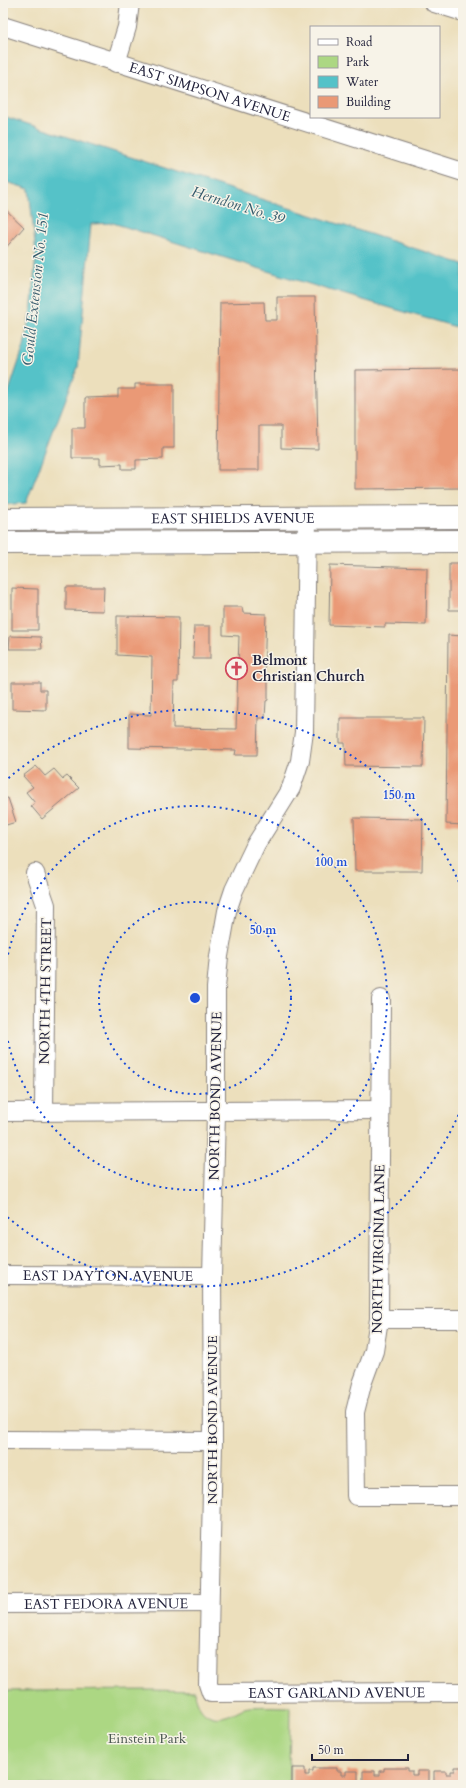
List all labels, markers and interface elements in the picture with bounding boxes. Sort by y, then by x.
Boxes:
legend [310,26,440,118]
text: Road [346,34,373,50]
text: Park [346,54,370,70]
street label: EAST SIMPSON AVENUE [126,58,293,127]
text: Water [345,74,379,90]
text: Building [346,94,391,110]
water label: Herndon No. 39 [189,181,288,229]
water label: Gould Extension No. 151 [17,212,53,366]
street label: EAST SHIELDS AVENUE [151,509,315,528]
place label: Belmont Christian Church [252,651,365,686]
church icon: Belmont Christian Church [223,655,249,681]
text: 150 m [383,787,416,803]
text: 100 m [315,854,348,870]
street label: NORTH 4TH STREET [35,917,56,1065]
text: 50 m [250,922,277,938]
centre of rings [188,991,202,1005]
street label: NORTH BOND AVENUE [205,1011,226,1181]
street label: NORTH VIRGINIA LANE [368,1164,389,1334]
street label: EAST DAYTON AVENUE [23,1266,194,1286]
street label: NORTH BOND AVENUE [203,1335,222,1505]
street label: EAST FEDORA AVENUE [24,1594,188,1614]
street label: EAST GARLAND AVENUE [248,1683,426,1703]
park label: Einstein Park [108,1729,187,1748]
scale bar [312,1736,408,1762]
text: 50 m [318,1742,345,1758]

